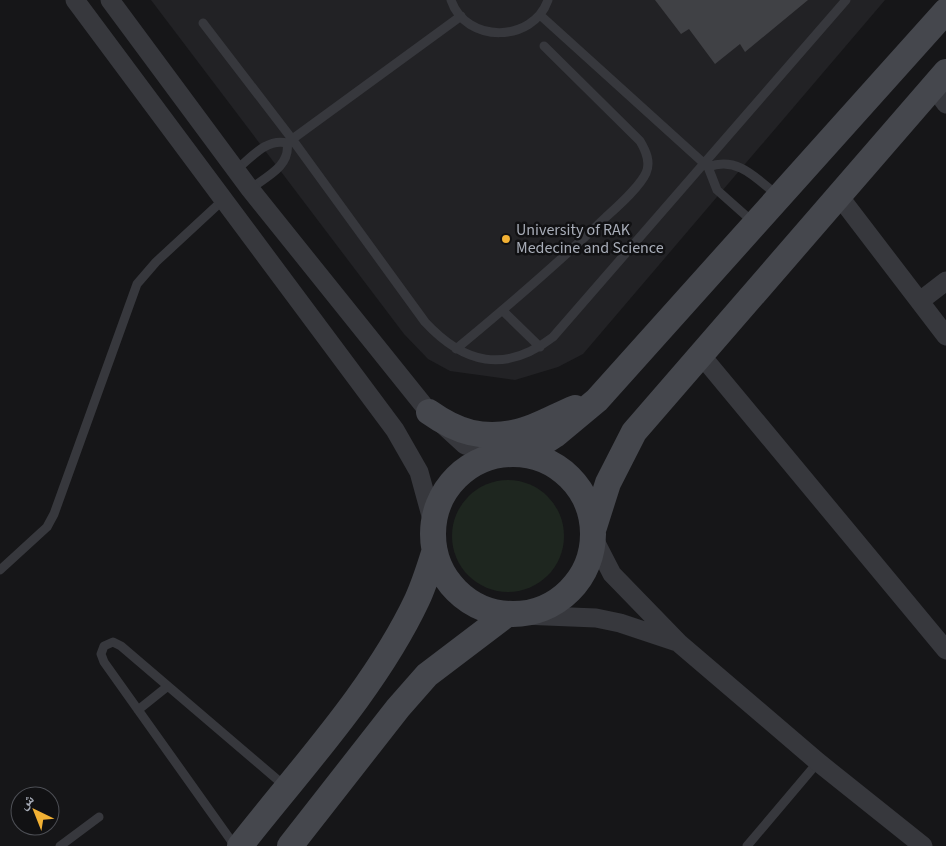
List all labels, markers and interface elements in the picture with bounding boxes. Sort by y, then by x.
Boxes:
place label: University of RAK Medecine and Science [516,219,664,259]
marker: University of RAK Medecine and Science [500,233,512,245]
north arrow [10,786,60,836]
text: ش [15,790,39,815]

